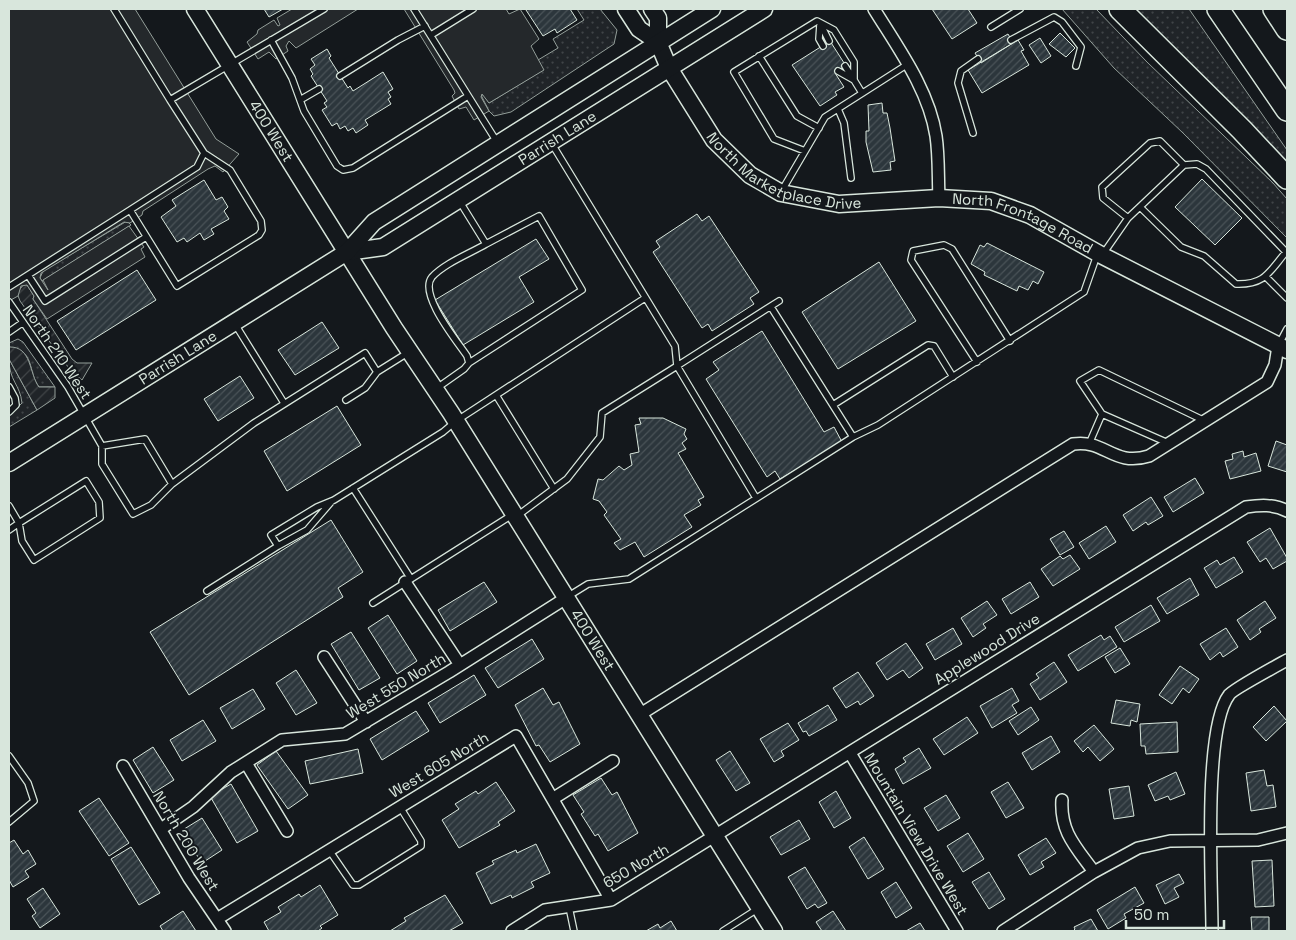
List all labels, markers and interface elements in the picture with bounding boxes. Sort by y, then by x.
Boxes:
street label: 400 West [245,97,298,165]
street label: Parrish Lane [515,106,600,169]
street label: North Marketplace Drive [702,128,862,213]
street label: North Frontage Road [952,189,1097,258]
street label: North 210 West [19,301,96,403]
street label: Parrish Lane [135,326,220,389]
street label: 400 West [567,606,619,674]
street label: Applewood Drive [930,608,1043,689]
street label: West 550 North [343,648,449,723]
street label: West 605 North [385,727,492,802]
street label: Mountain View Drive West [860,749,973,918]
street label: North 200 West [149,787,224,894]
street label: 650 North [600,839,672,892]
scale bar [1126,898,1224,930]
text: 50 m [1134,905,1169,924]

